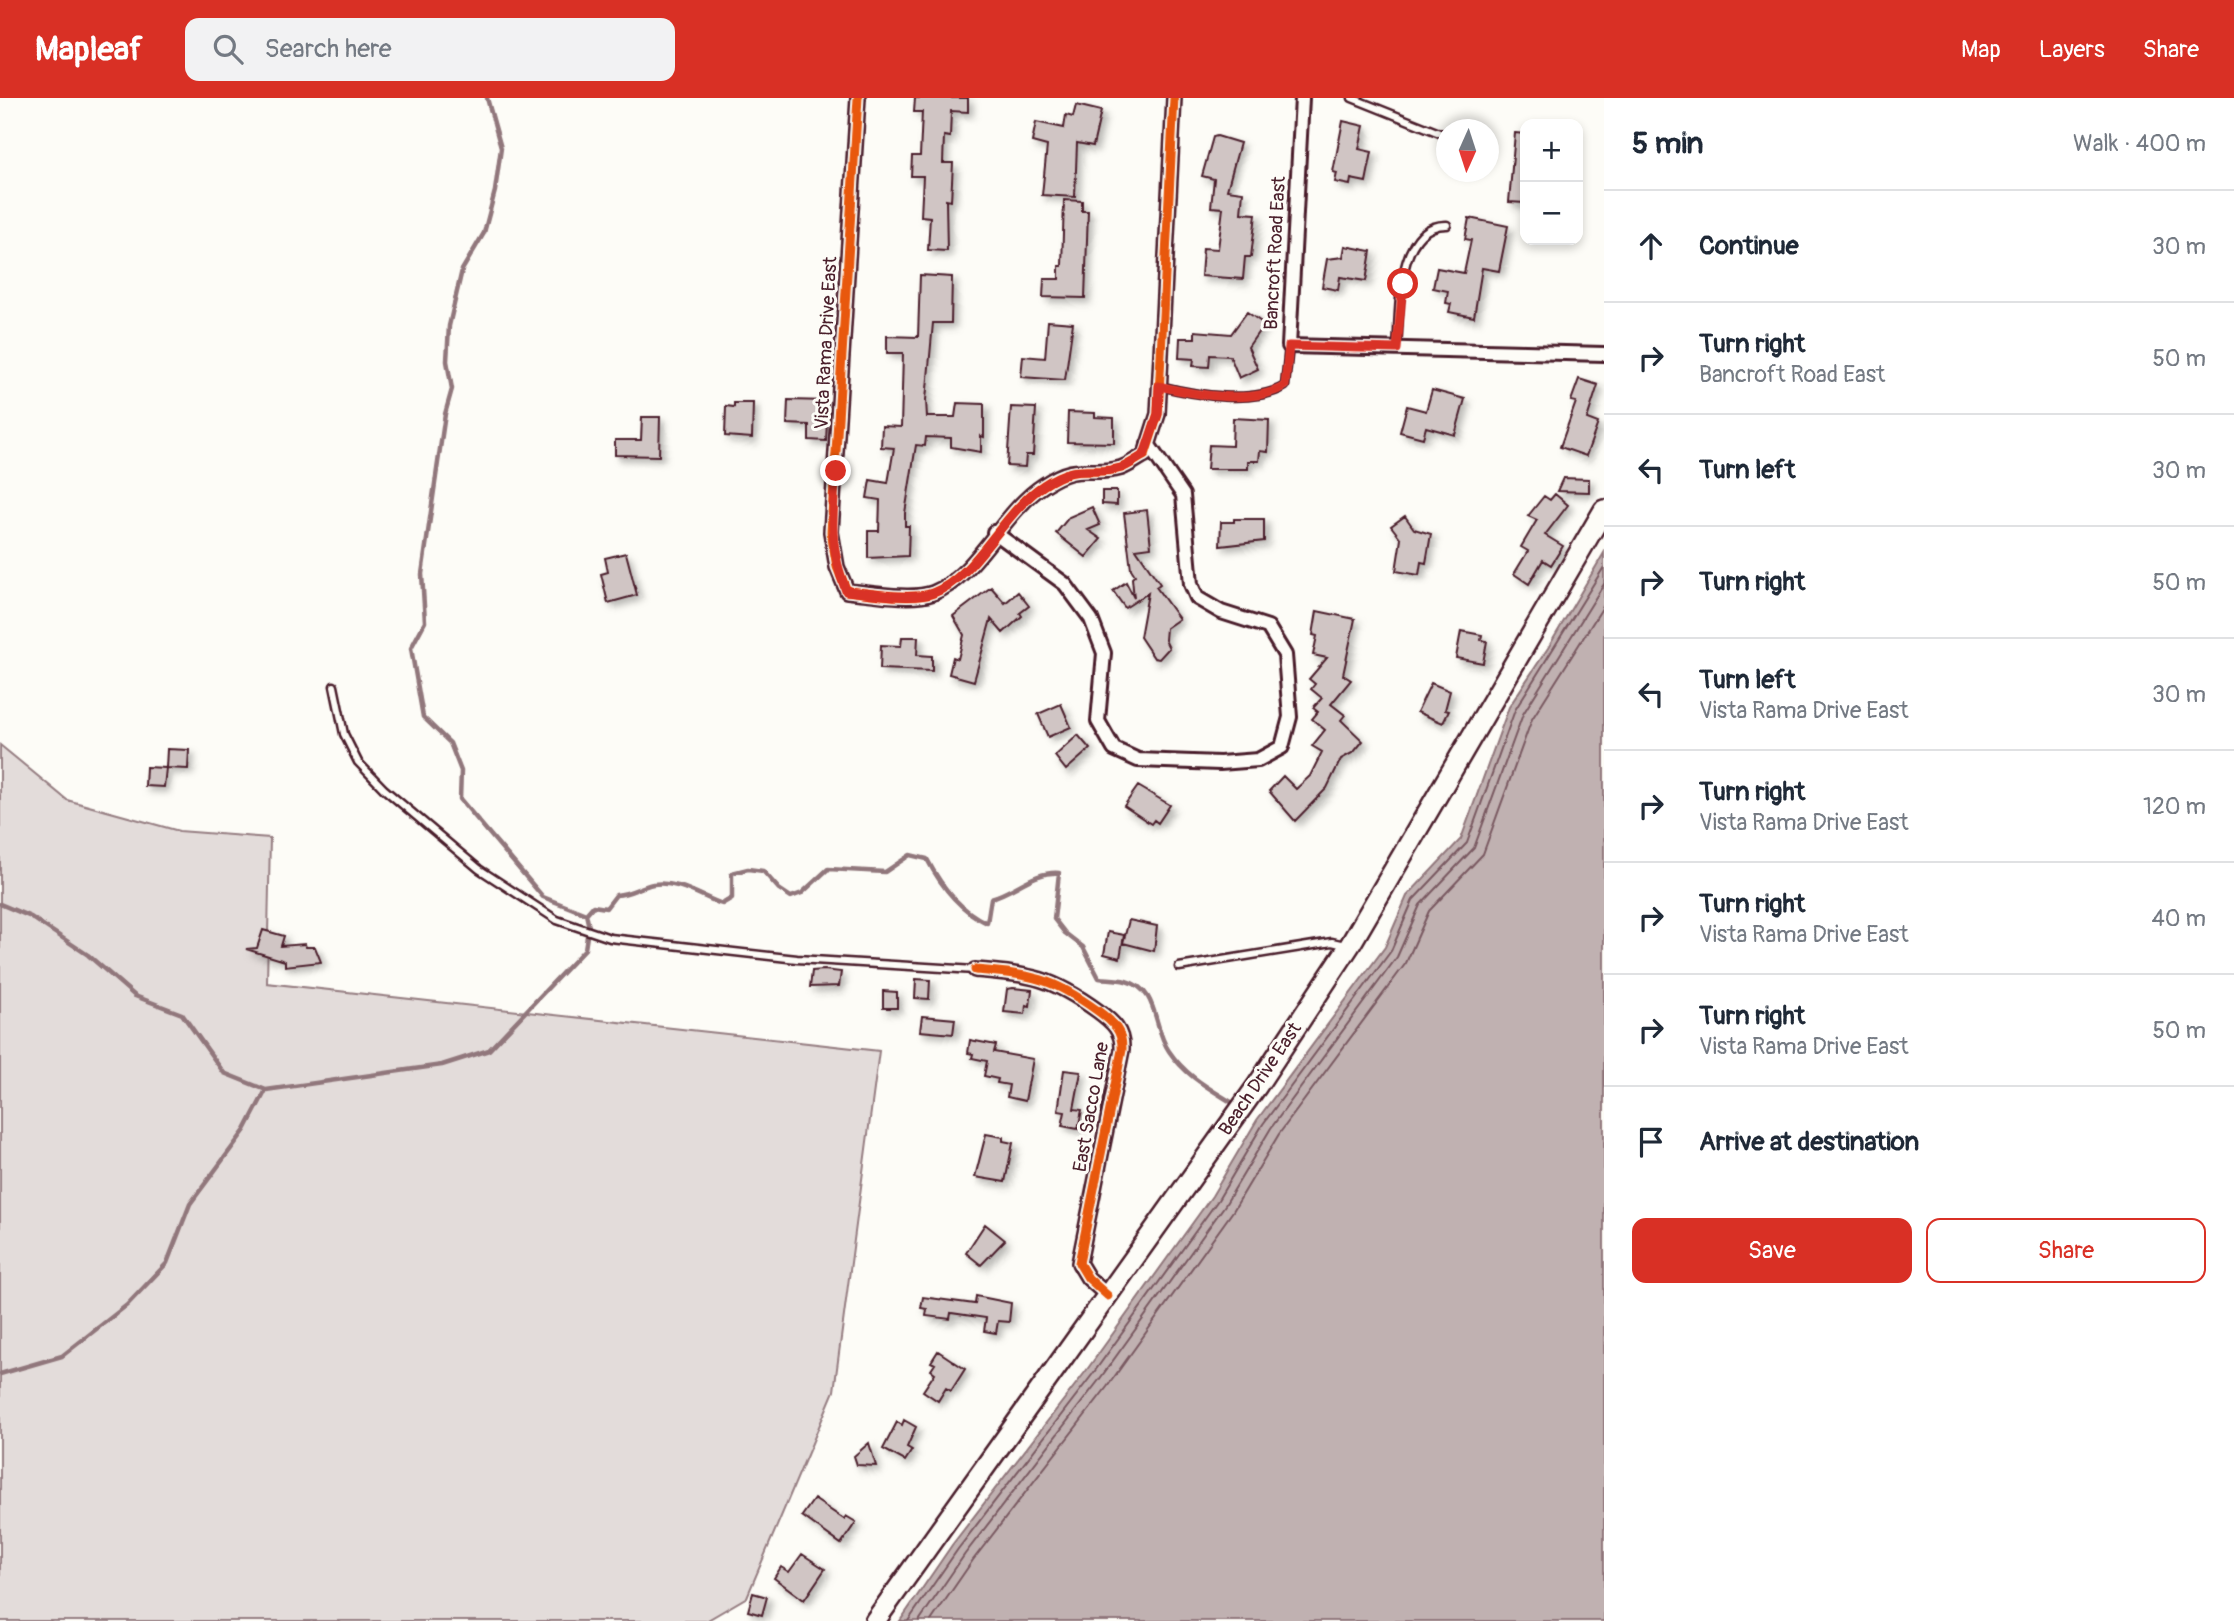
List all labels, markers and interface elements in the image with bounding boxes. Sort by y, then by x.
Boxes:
search box [185,18,675,81]
text: Mapleaf [35,29,143,70]
icon: search [209,30,247,68]
text: Search here [265,33,392,65]
text: Map [1961,35,2001,64]
text: Layers [2039,35,2105,64]
text: Share [2143,35,2199,64]
north arrow [1436,119,1499,182]
map controls [1520,119,1583,245]
button: + [1520,119,1583,182]
text: 5 min [1632,125,1703,162]
text: Walk · 400 m [2073,129,2206,158]
street label: Bancroft Road East [1259,175,1291,330]
button: − [1520,182,1583,245]
icon: ahead [1632,227,1670,265]
text: Continue [1699,230,1799,262]
text: 30 m [2152,232,2206,261]
street label: Vista Rama Drive East [809,256,843,430]
route start [1387,268,1418,299]
text: Turn right [1699,328,1805,360]
icon: right [1632,339,1670,377]
text: 50 m [2152,344,2206,373]
text: Bancroft Road East [1699,360,1885,389]
icon: left [1632,451,1670,489]
text: Turn left [1699,454,1795,486]
route end [820,455,851,486]
text: 30 m [2152,456,2206,485]
icon: right [1632,563,1670,601]
text: Turn right [1699,566,1805,598]
text: 50 m [2152,568,2206,597]
text: Turn left [1699,664,1795,696]
icon: left [1632,675,1670,713]
text: 30 m [2152,680,2206,709]
text: Vista Rama Drive East [1699,696,1909,725]
text: Turn right [1699,776,1805,808]
icon: right [1632,787,1670,825]
text: 120 m [2143,792,2206,821]
text: Vista Rama Drive East [1699,808,1909,837]
text: Turn right [1699,888,1805,920]
icon: right [1632,899,1670,937]
text: 40 m [2152,904,2206,933]
text: Vista Rama Drive East [1699,920,1909,949]
text: Turn right [1699,1000,1805,1032]
icon: right [1632,1011,1670,1049]
text: 50 m [2152,1016,2206,1045]
street label: Beach Drive East [1213,1018,1307,1140]
text: Vista Rama Drive East [1699,1032,1909,1061]
street label: East Sacco Lane [1068,1039,1114,1174]
icon: arrive [1632,1123,1670,1161]
text: Arrive at destination [1699,1126,1919,1158]
button: Save [1632,1218,1912,1283]
button: Share [1926,1218,2206,1283]

